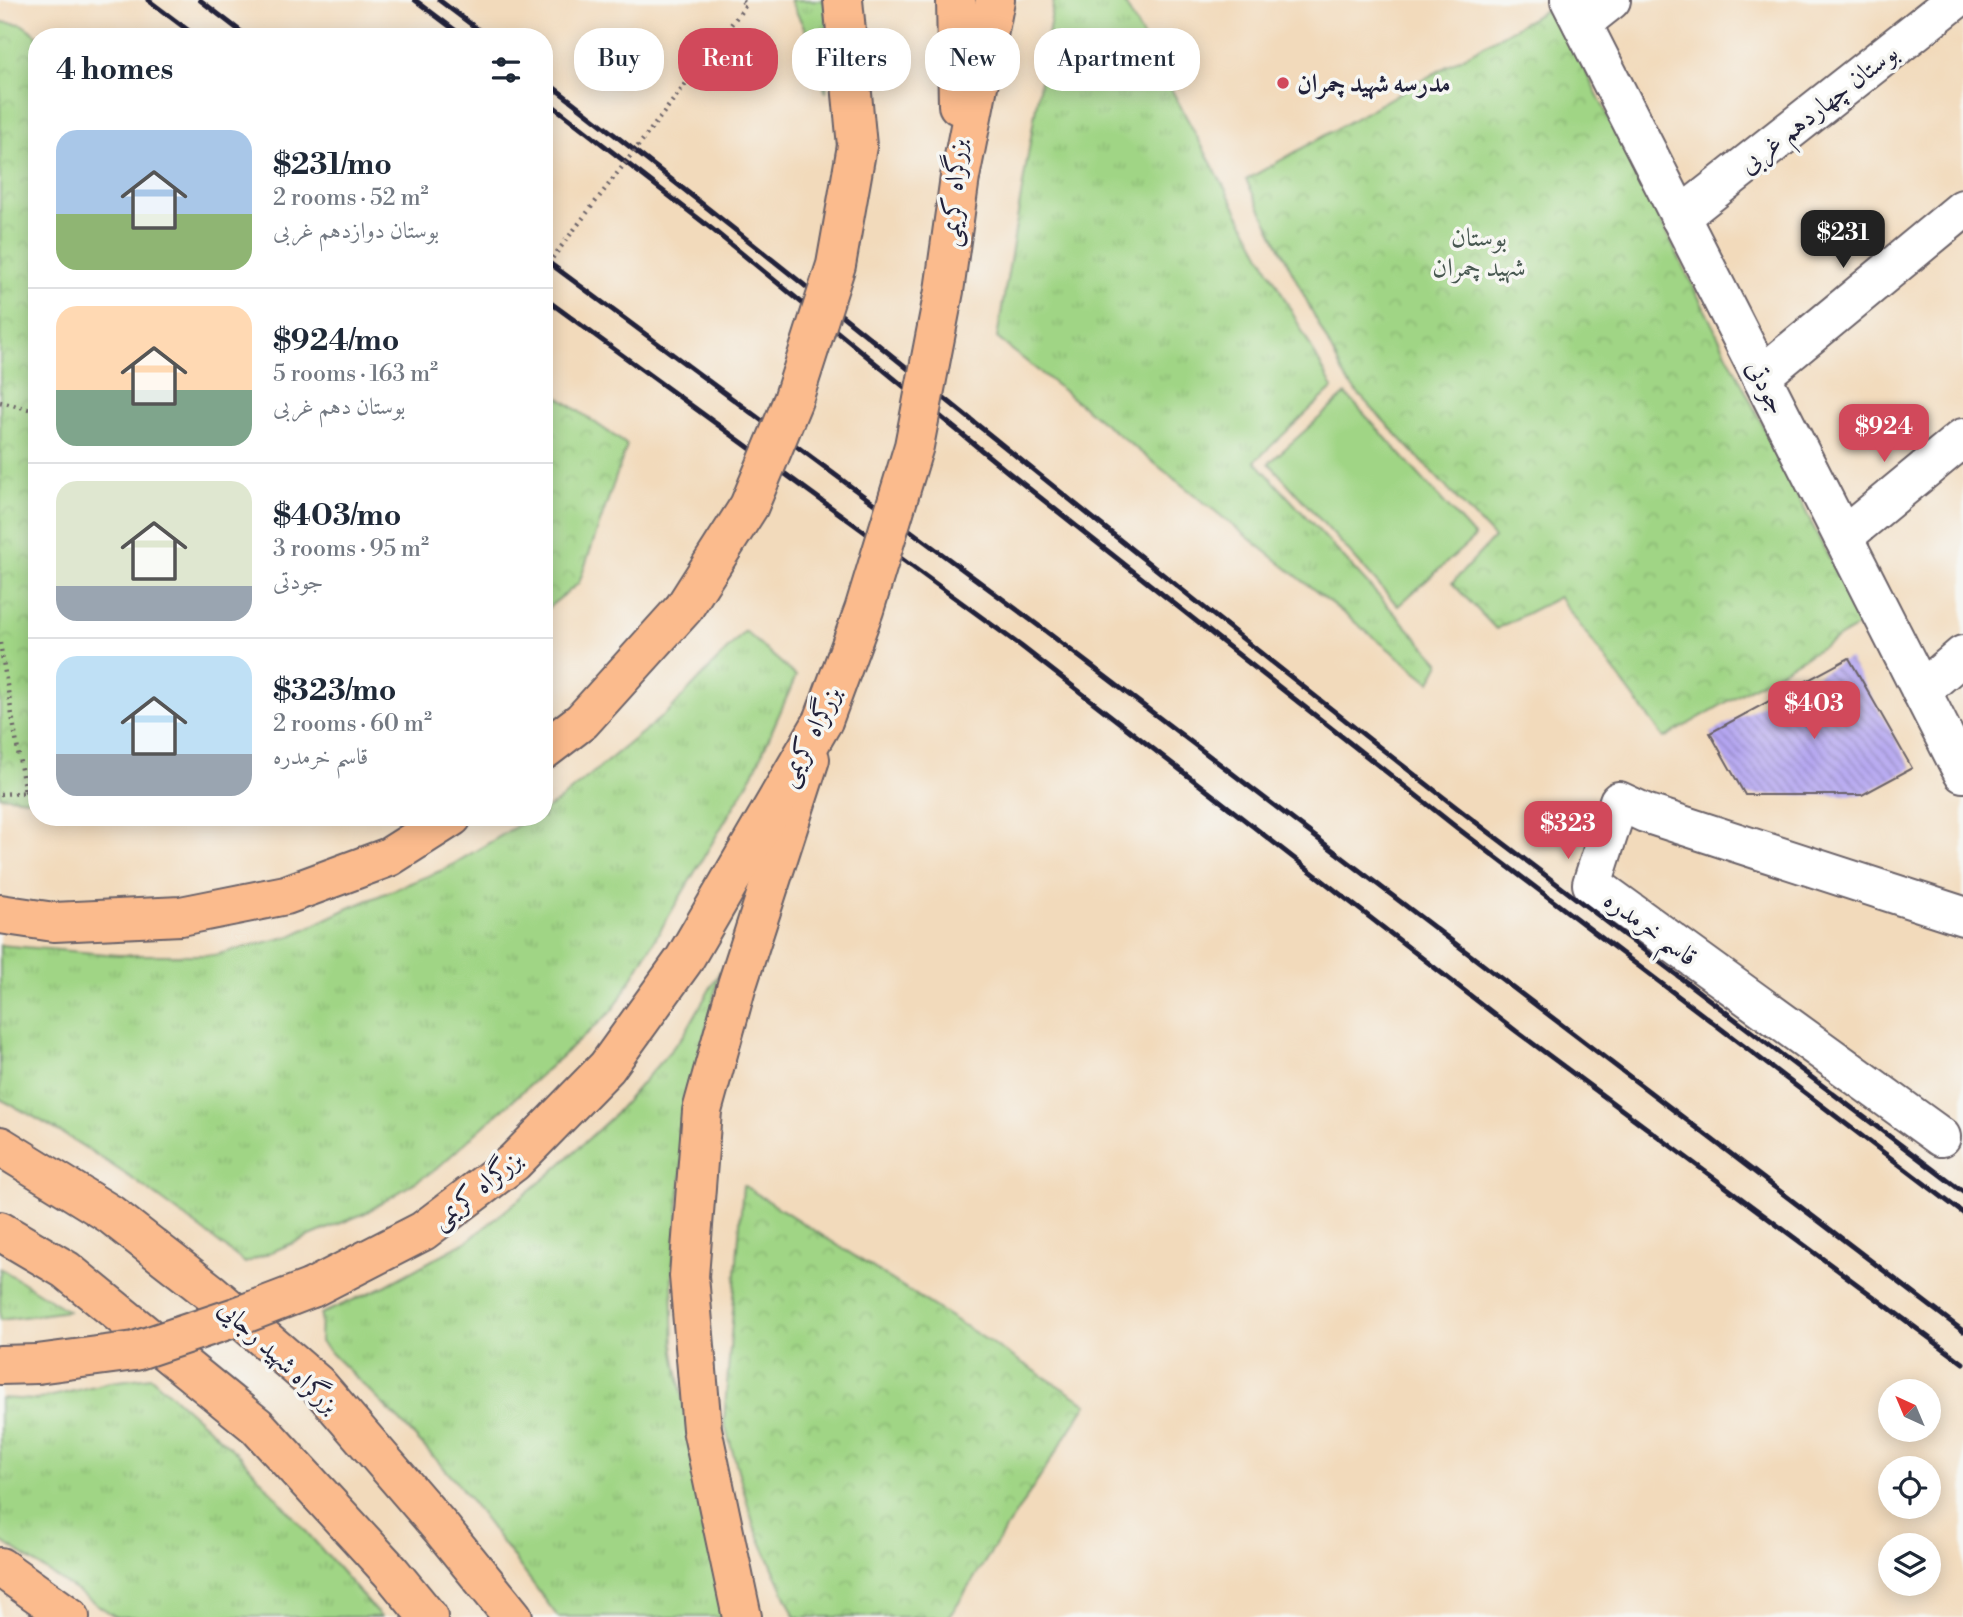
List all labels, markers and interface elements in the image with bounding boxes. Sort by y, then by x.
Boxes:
chip: Buy [574,28,664,91]
chip: Rent [678,28,778,91]
chip: Filters [792,28,911,91]
chip: New [925,28,1020,91]
chip: Apartment [1034,28,1200,91]
street label: بوستان چهاردهم غربی [1733,37,1909,187]
text: 4 homes [56,51,173,89]
icon: filters [487,51,525,89]
place label: مدرسه شهید چمران [1297,68,1451,100]
marker: مدرسه شهید چمران [1275,75,1291,91]
street label: بزرگراه کریمی [932,137,975,248]
text: $231/mo [273,146,392,184]
icon: home [112,158,196,242]
text: 2 rooms · 52 m² [273,184,429,212]
pin: $231 [1802,210,1884,270]
text: بوستان دوازدهم غربی [273,217,439,245]
text: $231 [1817,219,1869,247]
park label: بوستان شهید چمران [1432,222,1526,284]
text: $924/mo [273,322,399,360]
icon: home [112,334,196,418]
street label: جودتی [1739,355,1793,420]
text: 5 rooms · 163 m² [273,360,438,388]
text: بوستان دهم غربی [273,393,405,421]
pin: $924 [1843,405,1925,464]
text: $924 [1855,413,1913,441]
text: $403/mo [273,497,401,535]
icon: home [112,509,196,593]
text: 3 rooms · 95 m² [273,535,429,563]
text: جودتی [273,568,323,596]
text: $323/mo [273,672,396,710]
street label: بزرگراه کریمی [769,680,850,792]
pin: $403 [1773,682,1855,741]
icon: home [112,684,196,768]
text: $403 [1784,690,1844,718]
text: 2 rooms · 60 m² [273,710,432,738]
text: قاسم خرمدره [273,743,368,771]
pin: $323 [1527,802,1609,861]
text: $323 [1540,810,1596,838]
street label: قاسم خرمدره [1592,884,1703,981]
street label: بزرگراه کریمی [423,1141,530,1237]
street label: بزرگراه شهید رجایی [211,1291,347,1421]
north arrow [1878,1379,1941,1442]
map controls [1878,1379,1941,1596]
button: locate [1878,1456,1941,1519]
button: layers [1878,1533,1941,1596]

